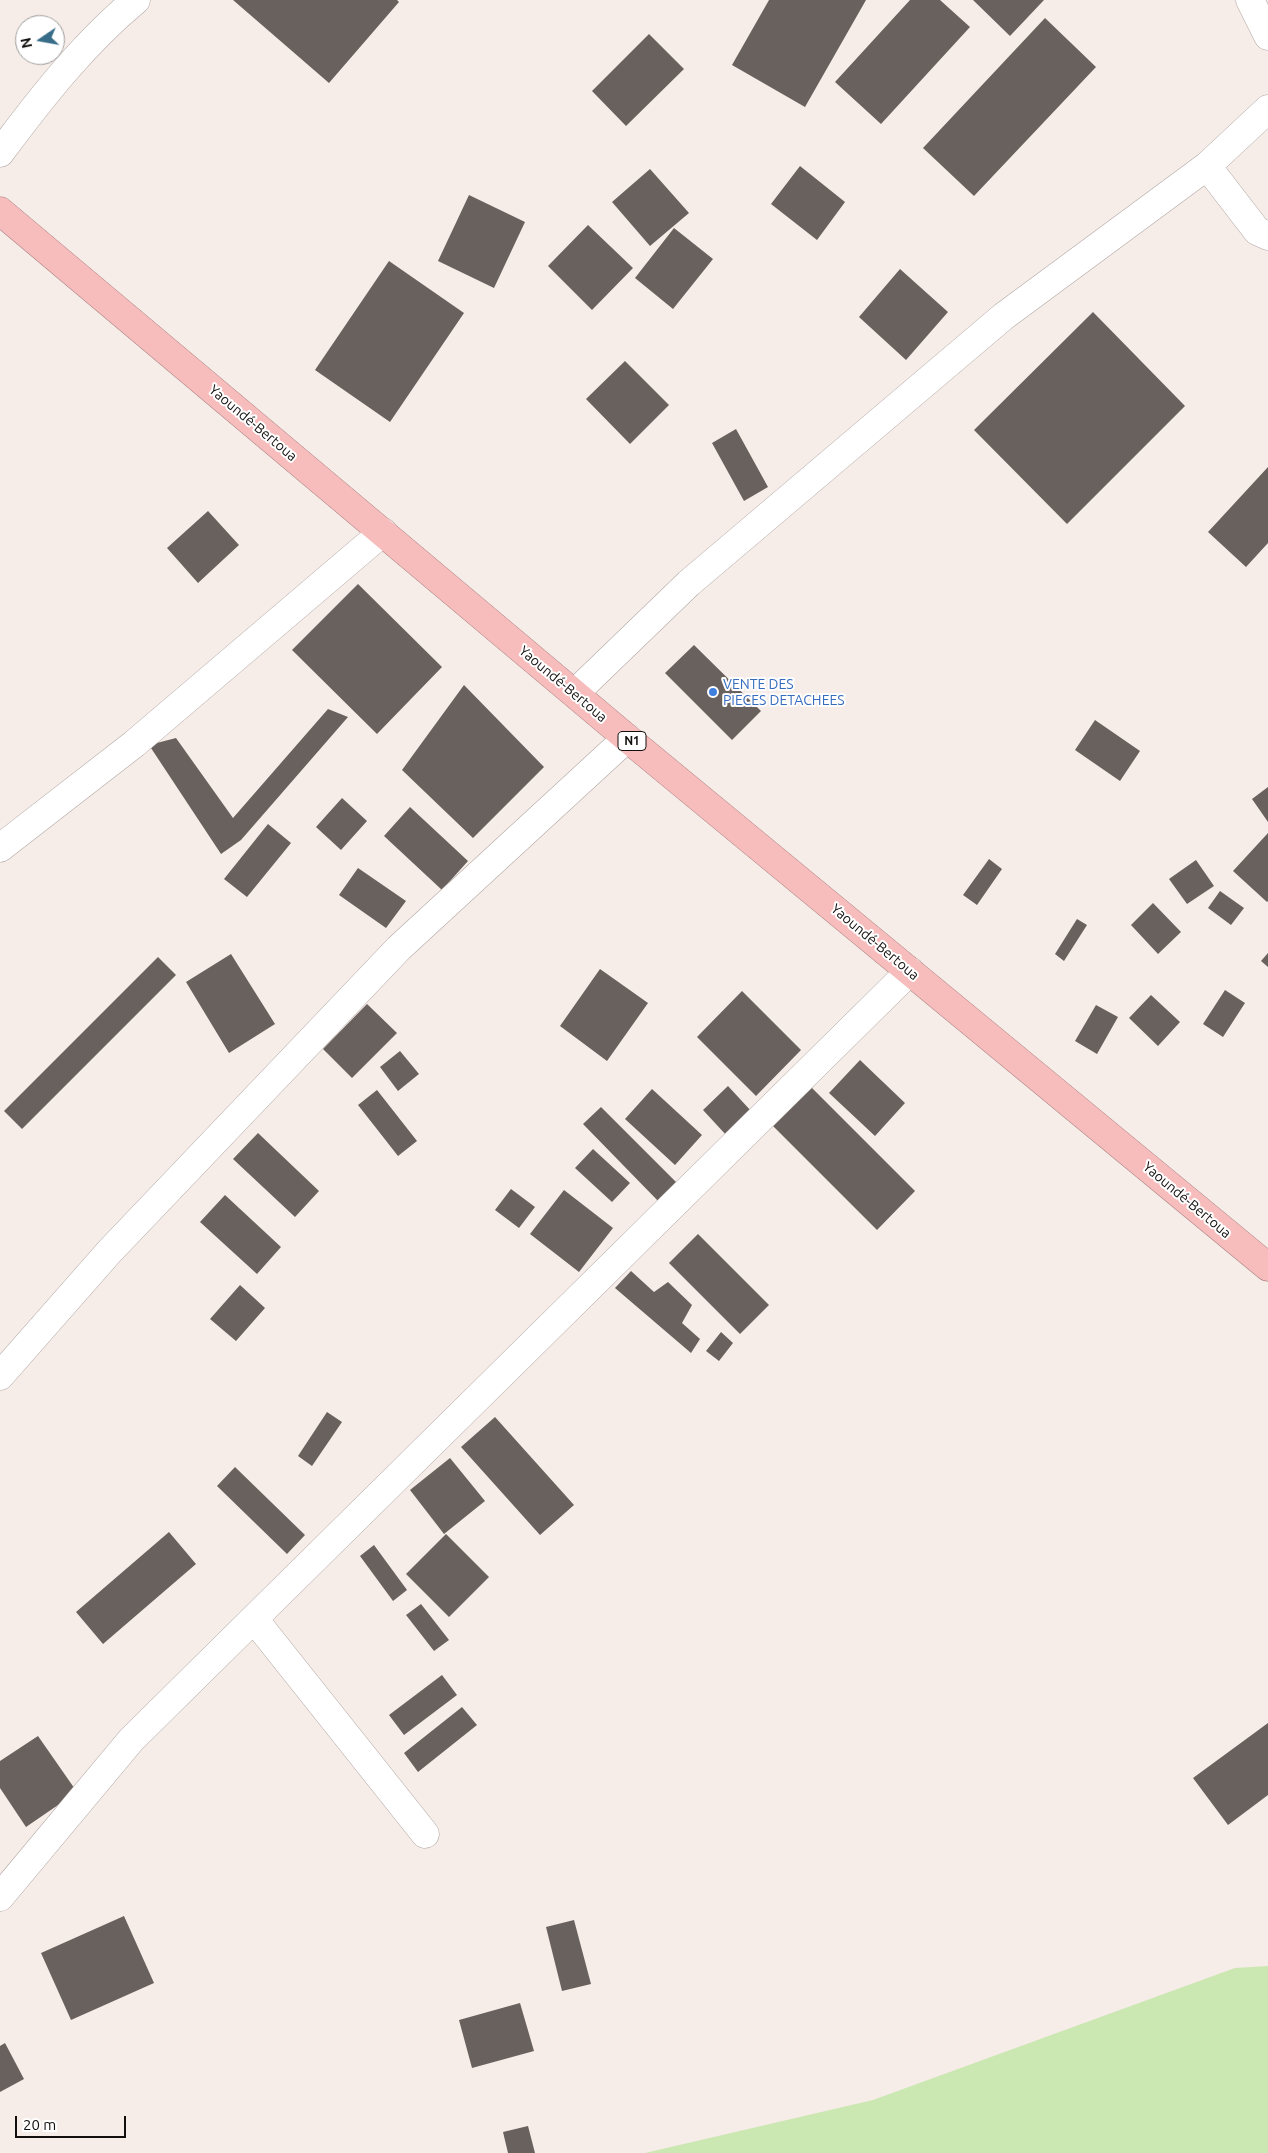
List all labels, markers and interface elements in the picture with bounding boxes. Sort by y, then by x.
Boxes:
north arrow [15,15,65,65]
text: N [17,36,35,50]
street label: Yaoundé-Bertoua [206,381,300,465]
street label: Yaoundé-Bertoua [516,642,610,726]
place label: VENTE DES PIECES DETACHEES [723,676,845,709]
marker: VENTE DES PIECES DETACHEES [707,686,719,698]
road number: N1 [618,731,646,750]
street label: Yaoundé-Bertoua [828,900,922,984]
street label: Yaoundé-Bertoua [1140,1158,1234,1242]
scale bar [18,2106,129,2138]
text: 20 m [23,2116,56,2133]

